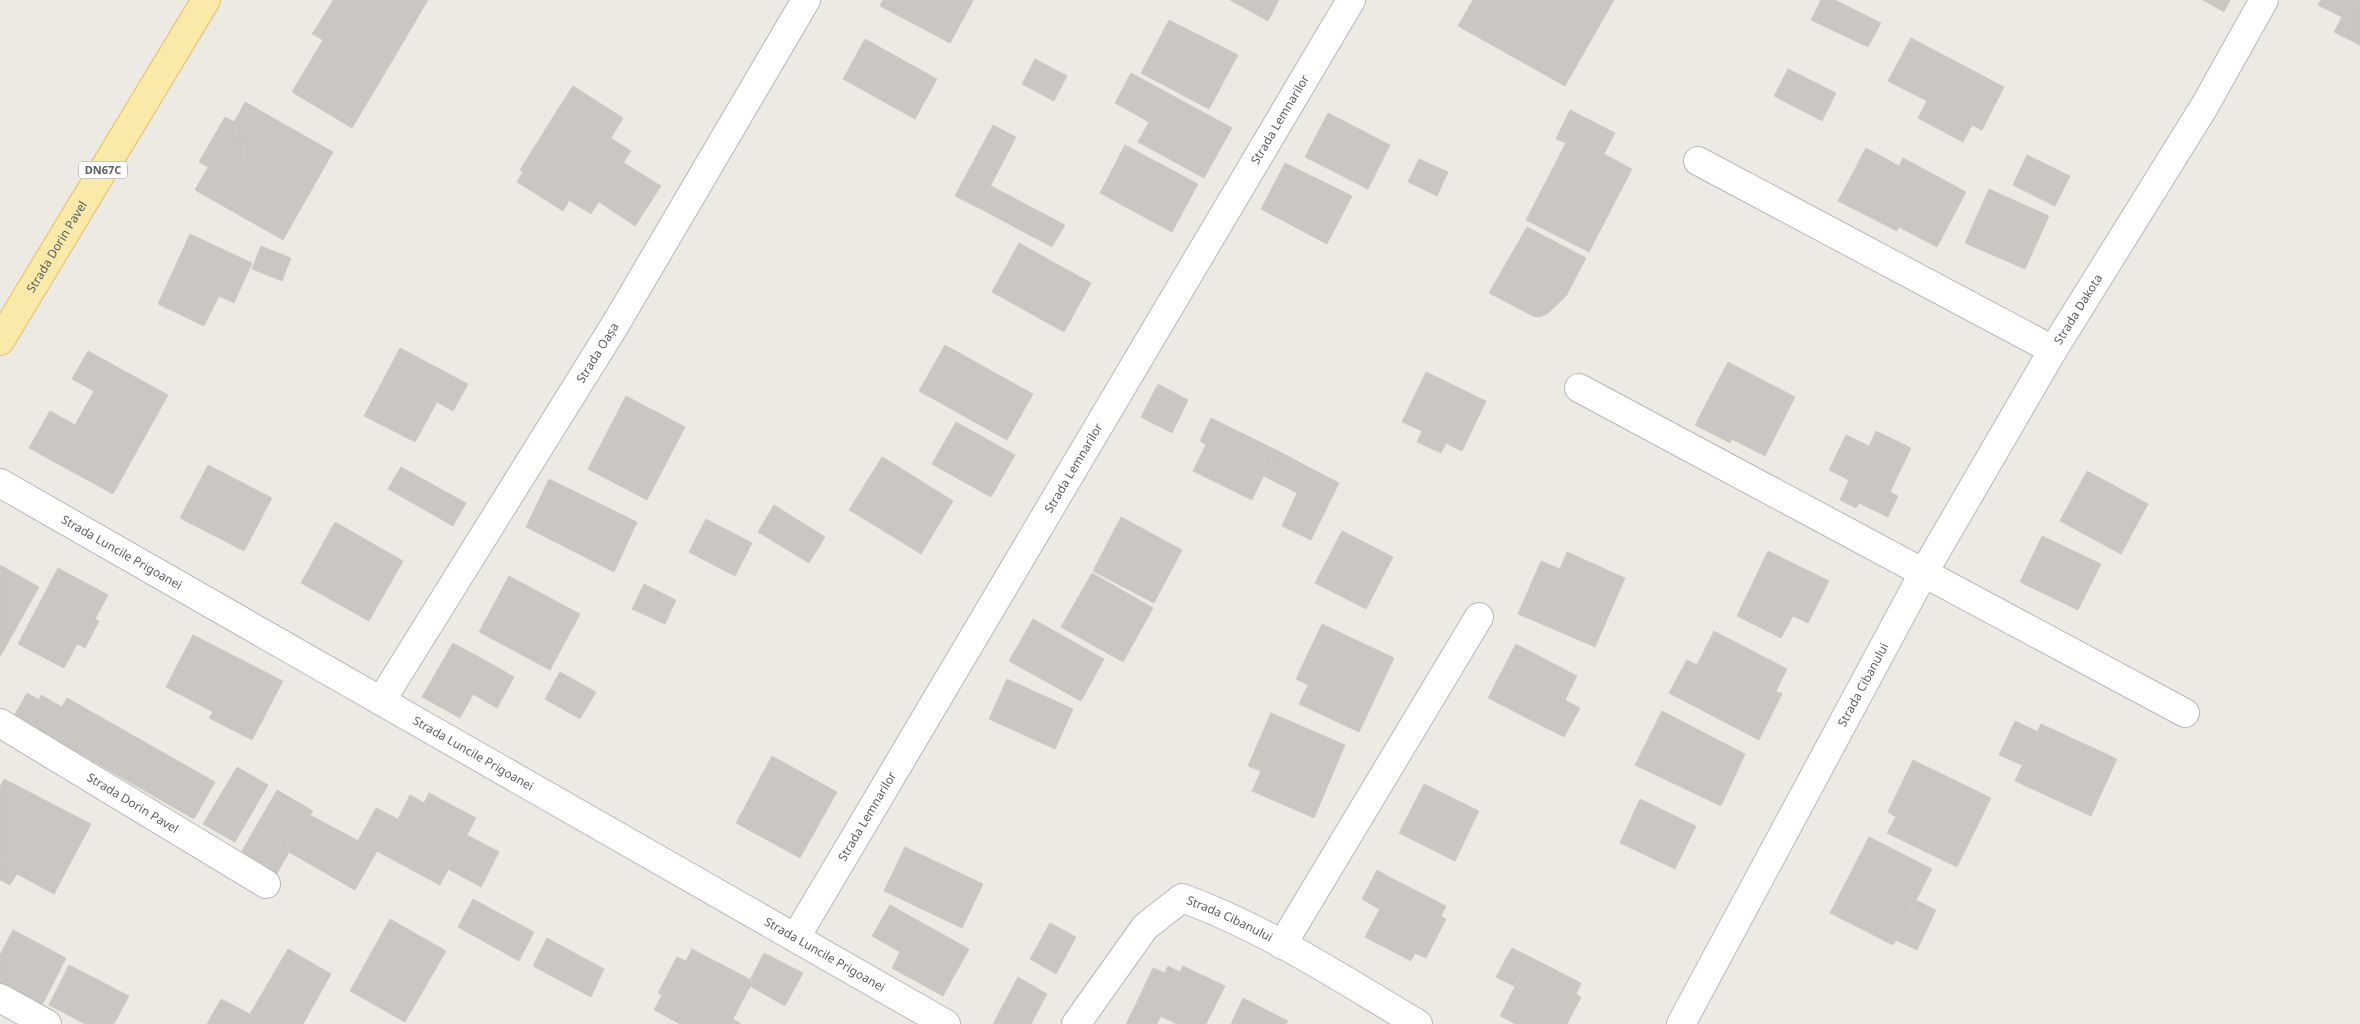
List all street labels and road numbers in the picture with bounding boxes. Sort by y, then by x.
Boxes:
street label: Strada Lemnarilor [1247,71,1313,167]
road number: DN67C [79,162,127,178]
street label: Strada Dorin Pavel [22,198,91,296]
street label: Strada Dakota [2050,271,2106,348]
street label: Strada Oașa [572,319,622,386]
street label: Strada Lemnarilor [1040,420,1107,516]
street label: Strada Luncile Prigoanei [58,511,185,593]
street label: Strada Cibanului [1833,640,1892,730]
street label: Strada Luncile Prigoanei [410,712,537,794]
street label: Strada Lemnarilor [834,768,900,864]
street label: Strada Dorin Pavel [84,769,182,837]
street label: Strada Cibanului [1184,891,1276,946]
street label: Strada Luncile Prigoanei [761,913,888,995]

